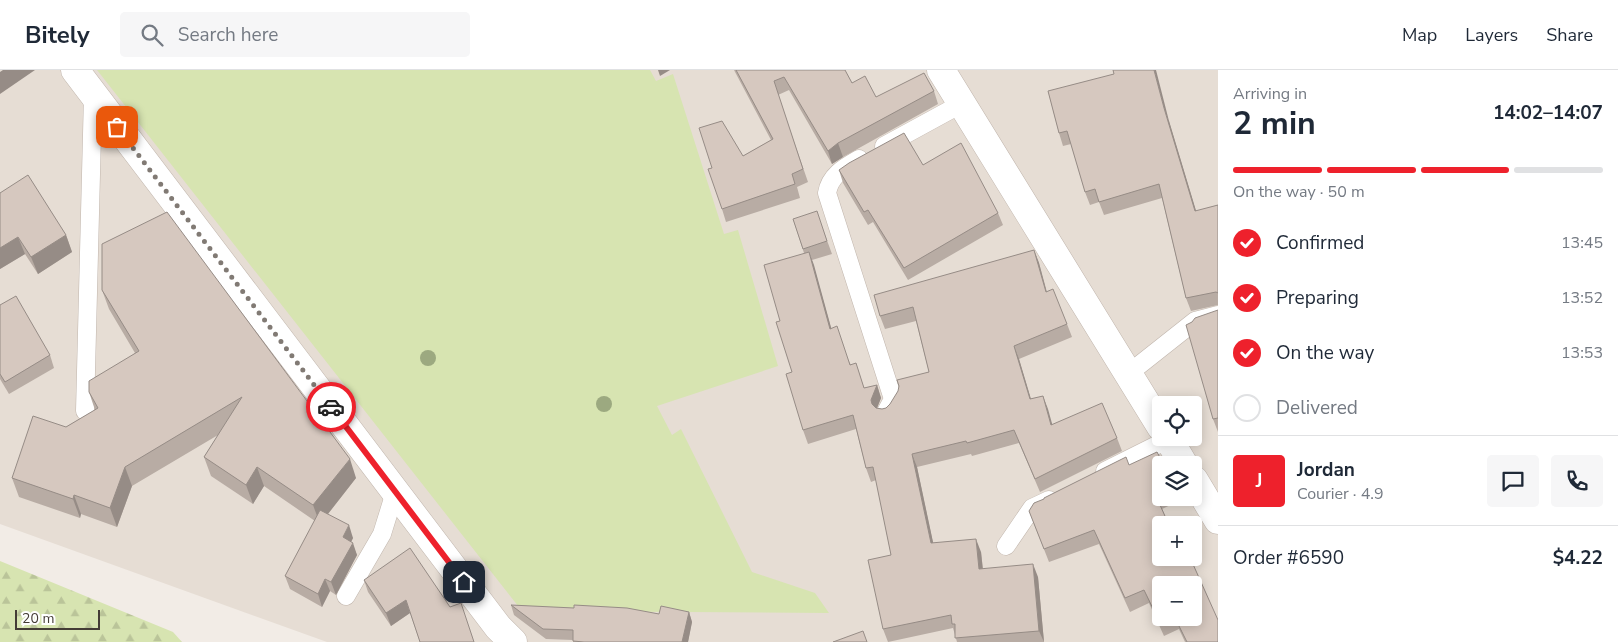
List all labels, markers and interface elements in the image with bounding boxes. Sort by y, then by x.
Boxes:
search box [120,12,470,57]
text: Bitely [25,19,90,51]
icon: search [138,21,166,49]
text: Search here [178,22,278,48]
text: Map [1402,23,1437,47]
text: Layers [1465,23,1518,47]
text: Share [1546,23,1593,47]
text: Arriving in [1233,83,1307,105]
text: 14:02–14:07 [1493,100,1603,126]
text: 2 min [1233,102,1316,145]
pin [96,106,138,148]
icon: bag [103,113,131,141]
text: On the way · 50 m [1233,181,1365,203]
icon: check [1233,229,1261,257]
text: Confirmed [1276,230,1364,256]
text: 13:45 [1561,232,1603,254]
icon: check [1233,284,1261,312]
text: Preparing [1276,285,1359,311]
text: 13:52 [1561,287,1603,309]
icon: check [1233,339,1261,367]
text: On the way [1276,340,1374,366]
text: 13:53 [1561,342,1603,364]
courier [306,382,356,432]
icon: car [317,393,345,421]
text: Delivered [1276,395,1358,421]
map controls [1152,396,1202,626]
button: locate [1152,396,1202,446]
button: chat [1487,455,1539,507]
button: phone [1551,455,1603,507]
button: layers [1152,456,1202,506]
text: Jordan [1297,457,1355,483]
text: J [1256,468,1262,494]
text: Courier · 4.9 [1297,483,1383,505]
button: + [1152,516,1202,566]
text: Order #6590 [1233,545,1344,571]
text: $4.22 [1553,545,1603,571]
pin [443,561,485,603]
icon: home [450,568,478,596]
button: − [1152,576,1202,626]
scale bar [15,607,100,630]
text: 20 m [22,609,54,628]

